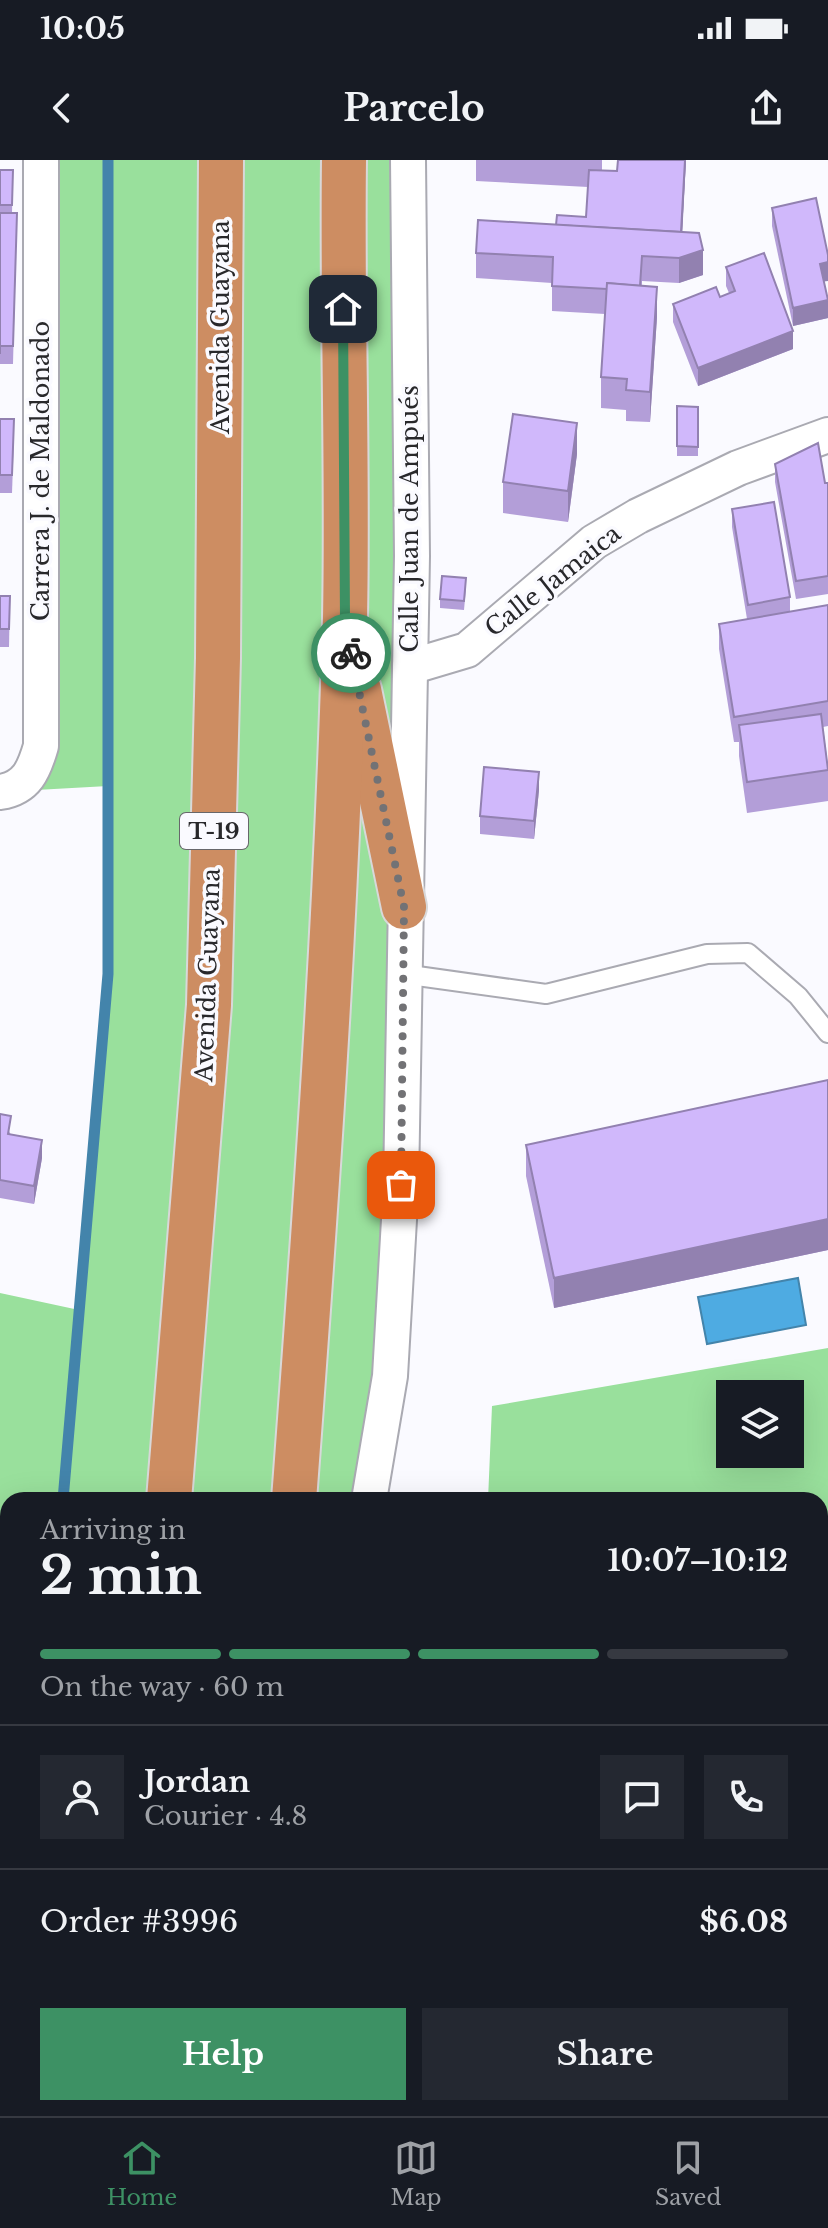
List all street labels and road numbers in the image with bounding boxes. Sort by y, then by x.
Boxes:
street label: Avenida Guayana [206,219,235,435]
street label: Carrera J. de Maldonado [26,321,55,621]
street label: Calle Juan de Ampués [395,385,424,653]
street label: Calle Jamaica [479,518,627,643]
road number: T-19 [180,813,248,849]
street label: Avenida Guayana [189,867,226,1083]

